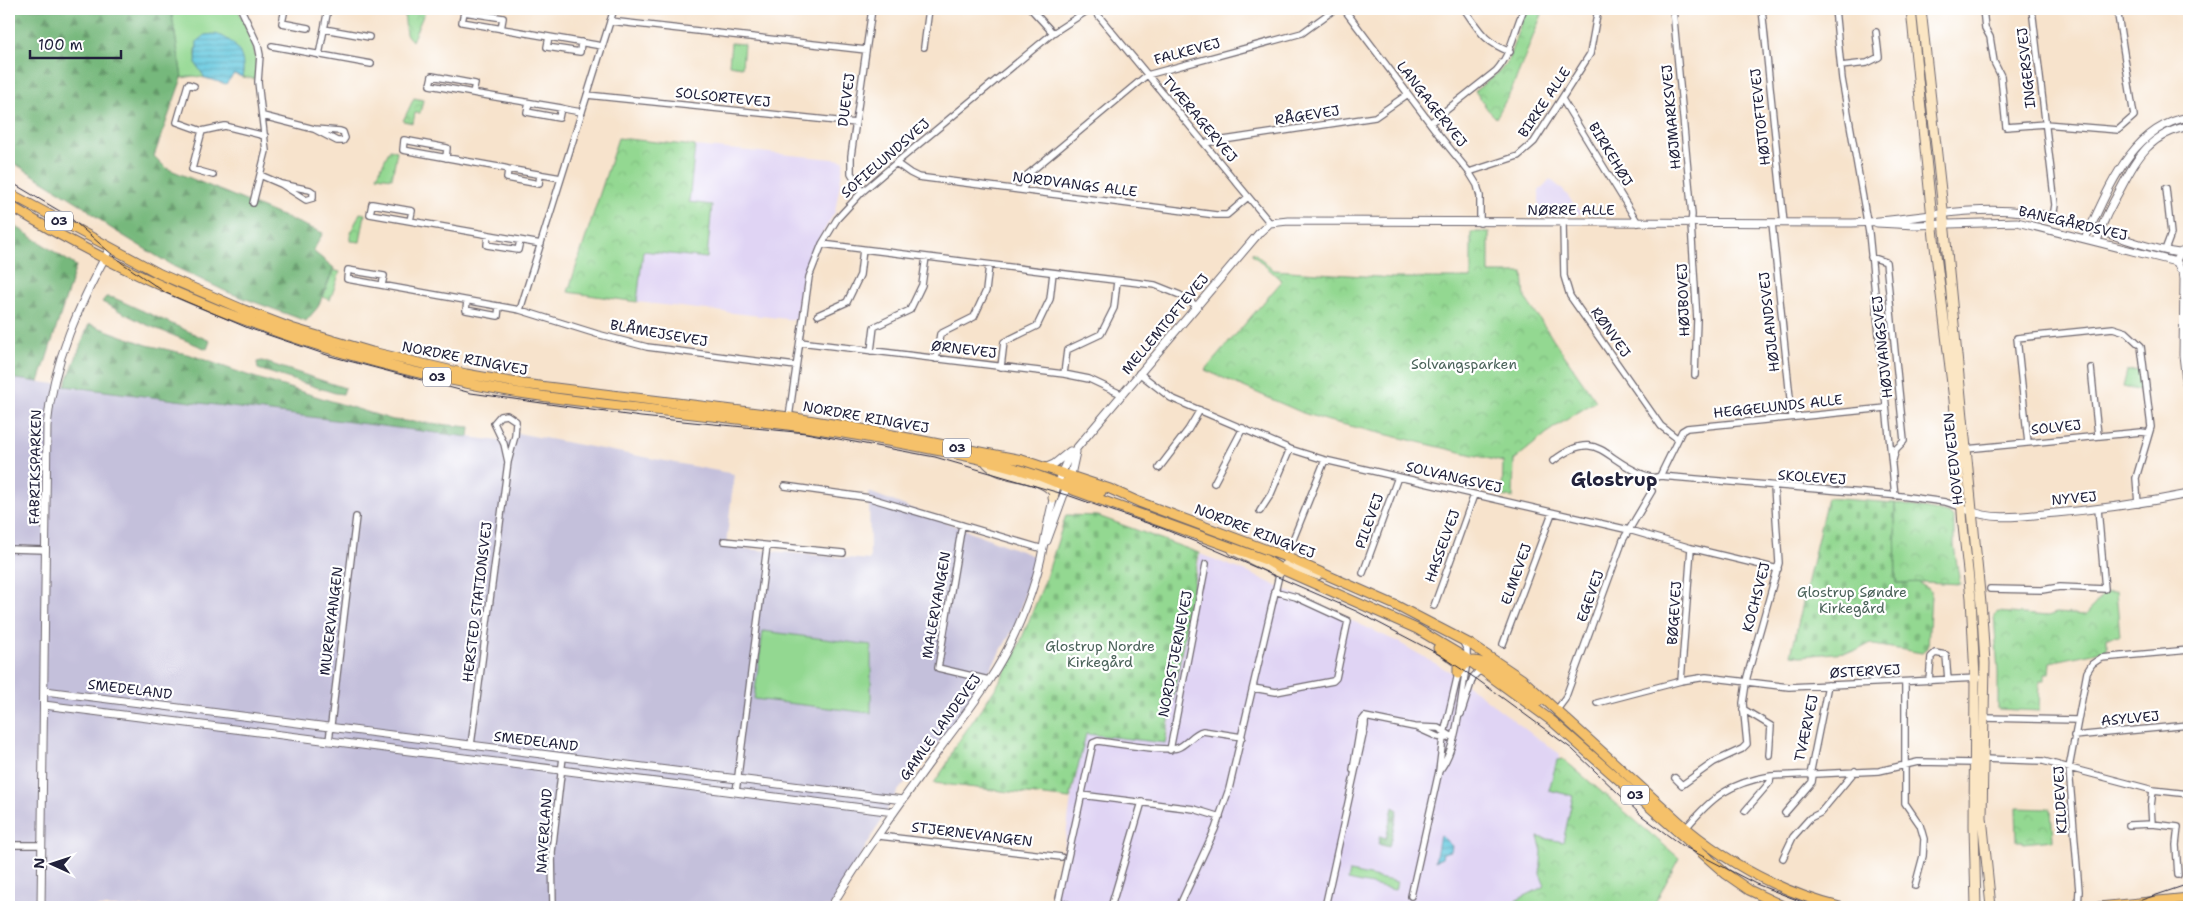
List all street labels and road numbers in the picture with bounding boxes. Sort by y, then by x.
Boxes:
street label: INGERSVEJ [2013,27,2039,109]
street label: FALKEVEJ [1152,33,1222,69]
street label: LANGAGERVEJ [1393,57,1471,151]
street label: BIRKE ALLE [1514,63,1574,141]
street label: HØJMARKSVEJ [1657,64,1685,170]
street label: HØJTOFTEVEJ [1746,68,1774,166]
street label: DUEVEJ [833,72,859,128]
street label: TVÆRAGERVEJ [1159,72,1241,166]
street label: SOLSORTEVEJ [675,83,771,111]
street label: RÅGEVEJ [1273,101,1341,129]
street label: SOFIELUNDSVEJ [837,115,933,201]
street label: BIRKEHØJ [1585,119,1637,189]
street label: NORDVANGS ALLE [1012,167,1139,201]
street label: NØRRE ALLE [1527,201,1615,219]
street label: BANEGÅRDSVEJ [2017,202,2129,244]
road number: O3 [45,212,73,230]
street label: HØJBOVEJ [1673,263,1693,337]
street label: MELLEMTOFTEVEJ [1118,270,1212,378]
street label: HØJLANDSVEJ [1755,271,1783,373]
street label: HØJVANGSVEJ [1868,295,1896,399]
street label: RØNVEJ [1587,303,1635,361]
street label: BLÅMEJSEVEJ [609,316,709,350]
street label: ØRNEVEJ [930,336,998,362]
street label: NORDRE RINGVEJ [401,337,529,379]
road number: O3 [423,368,451,387]
street label: HEGGELUNDS ALLE [1712,390,1844,422]
street label: NORDRE RINGVEJ [802,397,930,437]
street label: FABRIKSPARKEN [25,409,45,525]
street label: HOVEDVEJEN [1939,412,1967,506]
street label: SOLVEJ [2030,415,2082,439]
road number: O3 [943,438,971,458]
street label: SOLVANGSVEJ [1404,457,1504,497]
street label: SKOLEVEJ [1777,466,1847,488]
street label: NYVEJ [2050,487,2098,509]
street label: PILEVEJ [1351,491,1387,551]
street label: NORDRE RINGVEJ [1192,500,1318,562]
street label: HASSELVEJ [1420,507,1464,585]
street label: HERSTED STATIONSVEJ [458,521,496,683]
street label: ELMEVEJ [1497,541,1535,607]
street label: MALERVANGEN [918,550,954,660]
street label: KOCHSVEJ [1738,560,1774,634]
street label: MURERVANGEN [315,565,347,677]
street label: EGEVEJ [1572,568,1608,624]
street label: BØGEVEJ [1663,580,1685,646]
street label: NORDSTJERNEVEJ [1154,589,1196,719]
street label: ØSTERVEJ [1829,660,1901,682]
street label: GAMLE LANDEVEJ [895,670,985,784]
street label: SMEDELAND [87,675,173,703]
street label: TVÆRVEJ [1790,693,1822,763]
street label: ASYLVEJ [2100,706,2160,730]
street label: SMEDELAND [493,727,579,755]
street label: KILDEVEJ [2049,765,2071,835]
road number: O3 [1621,786,1649,804]
street label: NAVERLAND [532,788,556,874]
street label: STJERNEVANGEN [911,818,1033,850]

